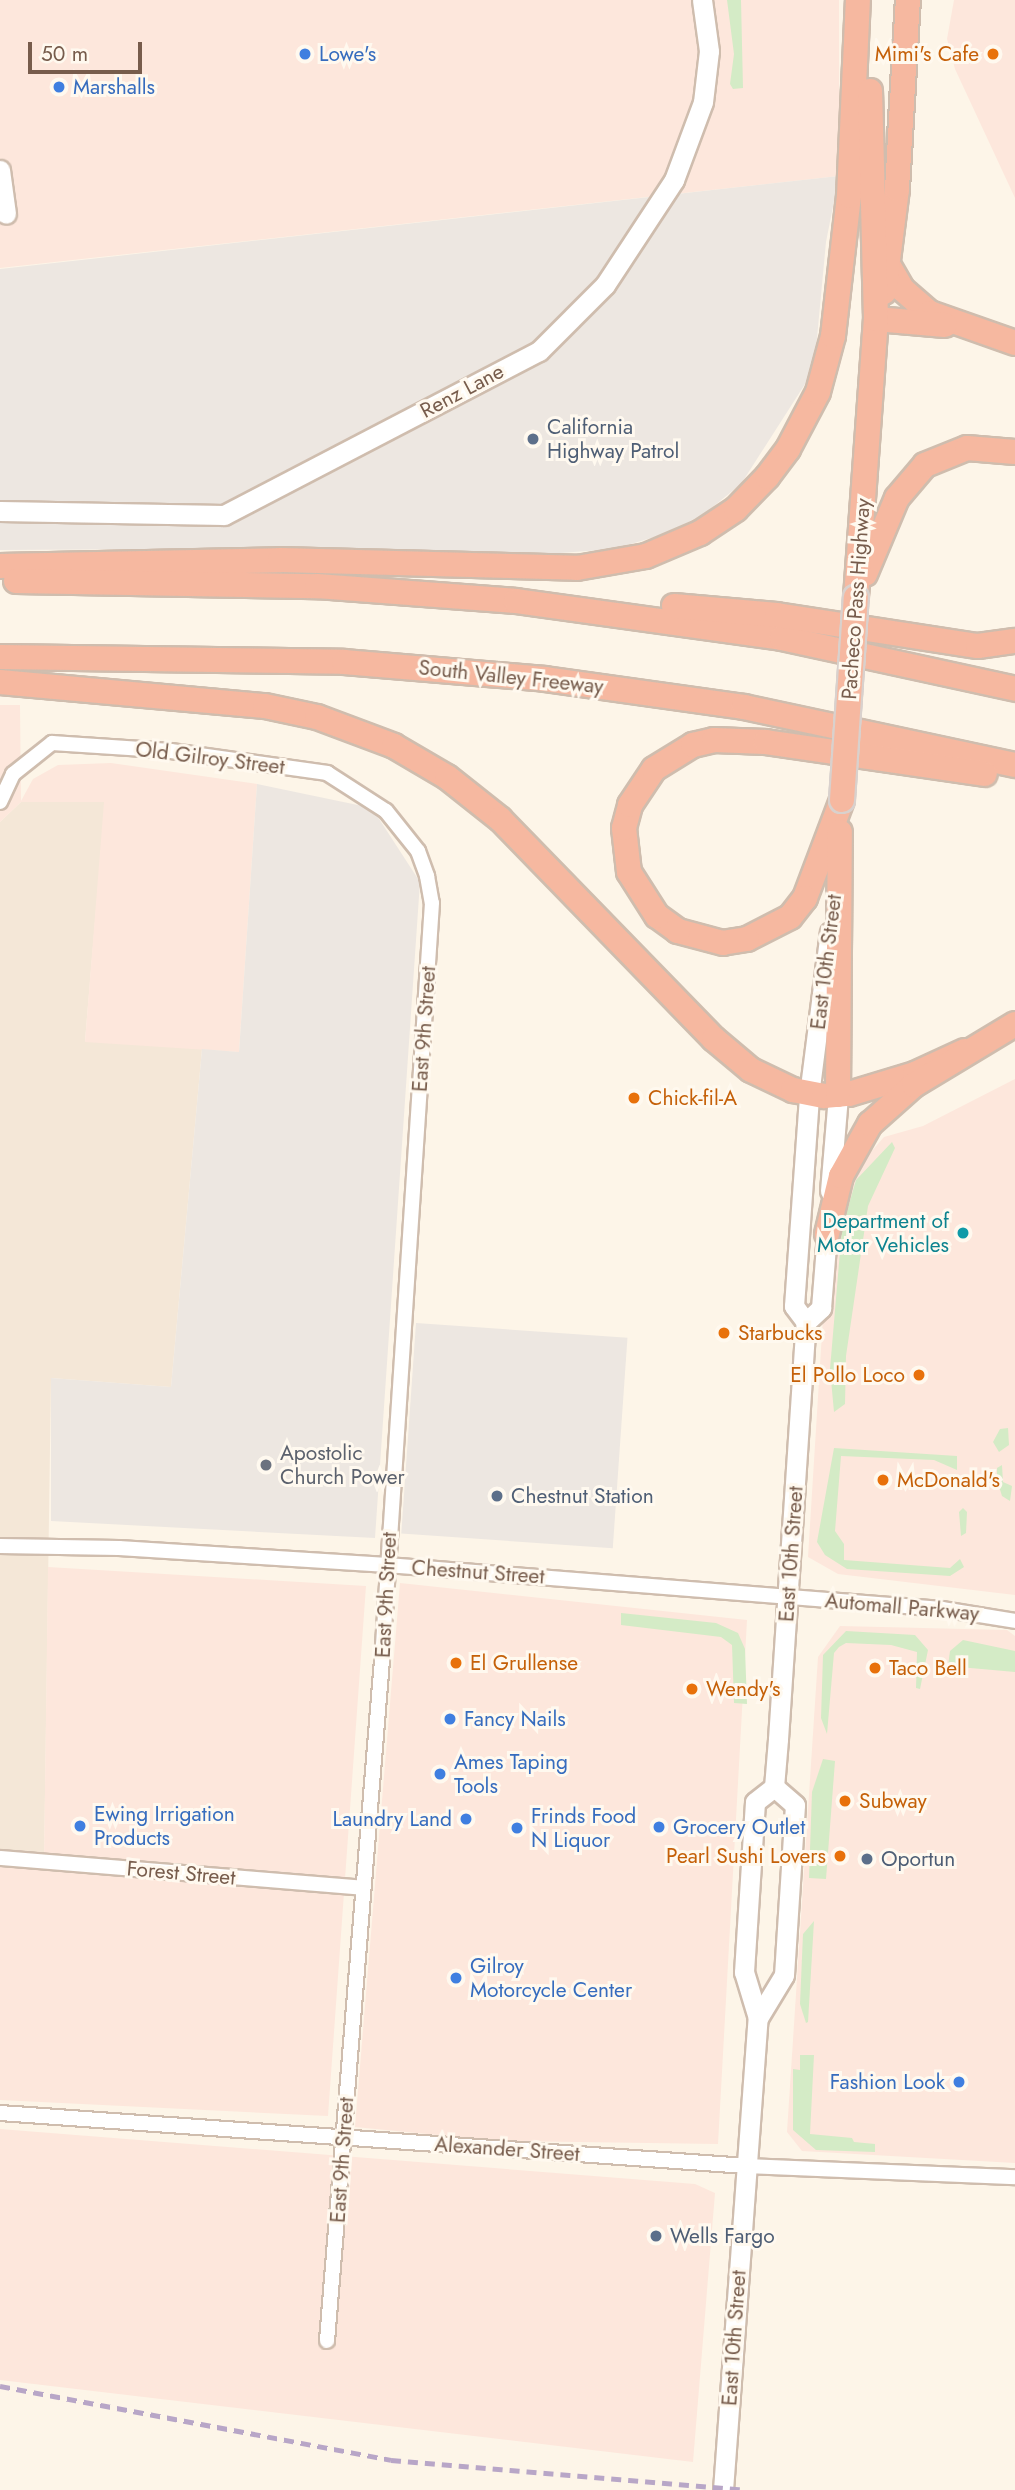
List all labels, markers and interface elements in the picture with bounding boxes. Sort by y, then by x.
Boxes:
scale bar [32,28,145,72]
text: 50 m [41,39,88,69]
place label: Lowe's [319,41,376,67]
place label: Mimi's Cafe [875,41,979,67]
marker: Lowe's [297,46,313,62]
marker: Mimi's Cafe [985,46,1001,62]
place label: Marshalls [73,74,155,100]
marker: Marshalls [51,79,67,95]
street label: Renz Lane [416,359,508,423]
place label: California Highway Patrol [547,414,679,464]
marker: California Highway Patrol [525,431,541,447]
street label: Pacheco Pass Highway [836,497,876,701]
street label: South Valley Freeway [417,655,605,699]
street label: Old Gilroy Street [134,736,286,780]
street label: East 10th Street [805,893,847,1031]
street label: East 9th Street [407,965,441,1093]
place label: Chick-fil-A [648,1085,737,1111]
marker: Chick-fil-A [626,1090,642,1106]
place label: Department of Motor Vehicles [817,1208,949,1258]
marker: Department of Motor Vehicles [955,1225,971,1241]
place label: Starbucks [738,1320,823,1346]
marker: Starbucks [716,1325,732,1341]
place label: El Pollo Loco [790,1362,905,1388]
marker: El Pollo Loco [911,1367,927,1383]
place label: Apostolic Church Power [280,1440,405,1490]
marker: Apostolic Church Power [258,1457,274,1473]
place label: McDonald's [897,1467,1000,1493]
marker: McDonald's [875,1472,891,1488]
place label: Chestnut Station [511,1483,654,1509]
street label: East 10th Street [774,1485,808,1623]
marker: Chestnut Station [489,1488,505,1504]
street label: East 9th Street [370,1531,402,1659]
street label: Chestnut Street [411,1555,545,1589]
street label: Automall Parkway [824,1588,980,1626]
place label: El Grullense [470,1650,578,1676]
marker: El Grullense [448,1655,464,1671]
place label: Taco Bell [889,1655,967,1681]
marker: Taco Bell [867,1660,883,1676]
place label: Wendy's [706,1676,781,1702]
marker: Wendy's [684,1681,700,1697]
place label: Fancy Nails [464,1706,566,1732]
marker: Fancy Nails [442,1711,458,1727]
place label: Ames Taping Tools [454,1749,568,1799]
marker: Ames Taping Tools [432,1766,448,1782]
place label: Subway [859,1788,927,1814]
marker: Subway [837,1793,853,1809]
place label: Ewing Irrigation Products [94,1801,235,1851]
place label: Frinds Food N Liquor [531,1803,636,1853]
place label: Laundry Land [333,1806,452,1832]
marker: Laundry Land [458,1811,474,1827]
place label: Grocery Outlet [673,1814,805,1840]
marker: Ewing Irrigation Products [72,1818,88,1834]
marker: Grocery Outlet [651,1819,667,1835]
marker: Frinds Food N Liquor [509,1820,525,1836]
place label: Pearl Sushi Lovers [666,1843,826,1869]
place label: Oportun [881,1846,955,1872]
marker: Pearl Sushi Lovers [832,1848,848,1864]
marker: Oportun [859,1851,875,1867]
street label: Forest Street [126,1856,236,1890]
place label: Gilroy Motorcycle Center [470,1953,632,2003]
marker: Gilroy Motorcycle Center [448,1970,464,1986]
place label: Fashion Look [830,2069,945,2095]
marker: Fashion Look [951,2074,967,2090]
street label: East 9th Street [325,2096,359,2224]
street label: Alexander Street [434,2131,580,2167]
place label: Wells Fargo [670,2223,775,2249]
marker: Wells Fargo [648,2228,664,2244]
street label: East 10th Street [717,2269,751,2407]

